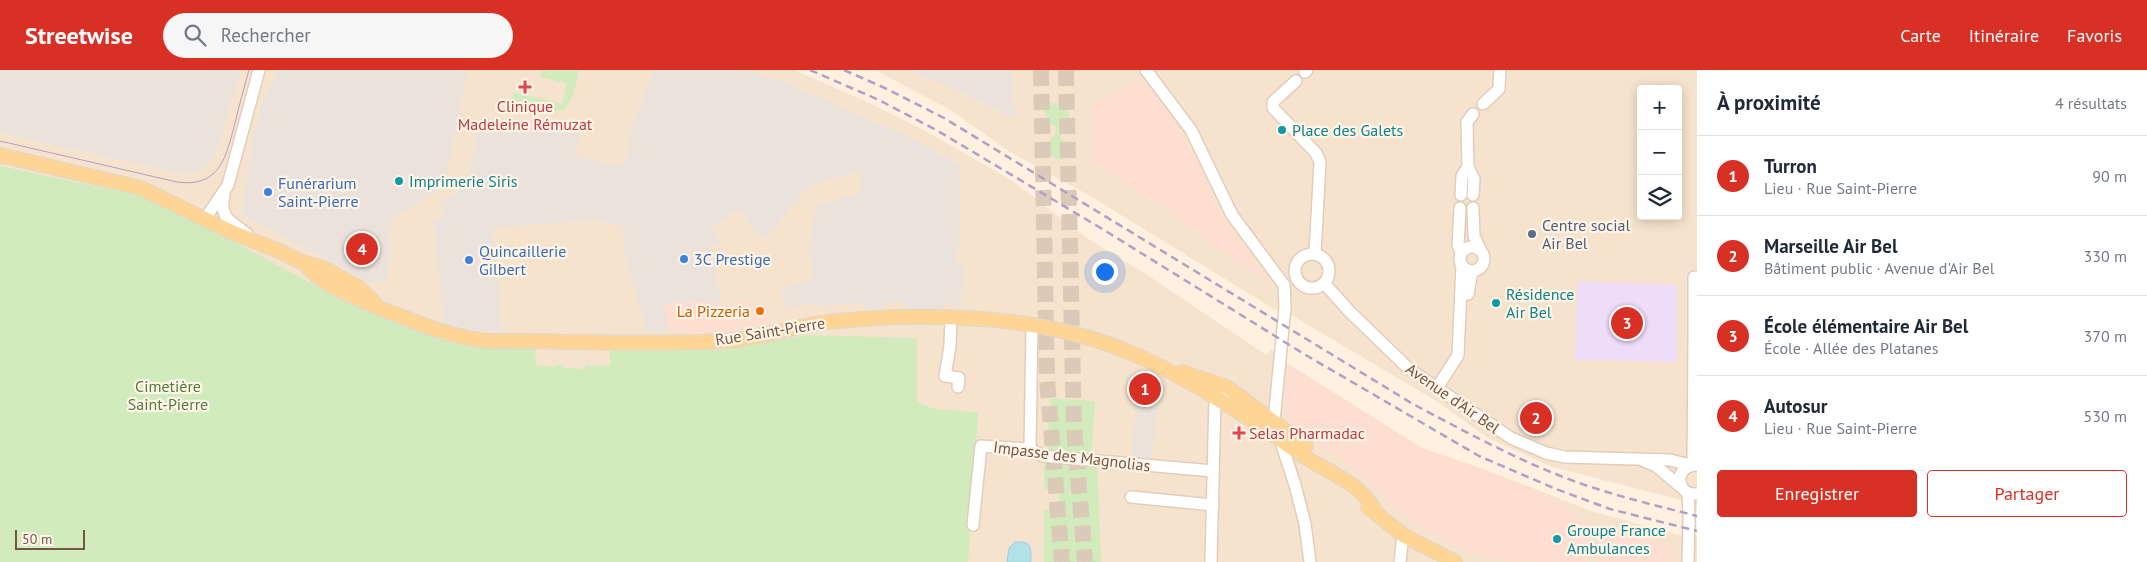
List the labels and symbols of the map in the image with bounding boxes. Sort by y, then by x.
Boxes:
marker: Clinique Madeleine Rémuzat [518,80,532,94]
place label: Clinique Madeleine Rémuzat [458,96,593,134]
place label: Place des Galets [1292,120,1403,140]
marker: Place des Galets [1276,124,1288,136]
place label: Imprimerie Siris [409,171,518,191]
place label: Funérarium Saint-Pierre [278,173,359,211]
marker: Imprimerie Siris [393,175,405,187]
marker: Funérarium Saint-Pierre [262,186,274,198]
place label: Centre social Air Bel [1542,215,1630,253]
marker: Centre social Air Bel [1526,228,1538,240]
pin: 4 [346,230,378,268]
place label: Quincaillerie Gilbert [479,241,566,279]
place label: 3C Prestige [694,249,771,269]
marker: 3C Prestige [678,253,690,265]
marker: Quincaillerie Gilbert [463,254,475,266]
your location [1092,259,1118,285]
place label: Résidence Air Bel [1506,284,1574,322]
marker: Résidence Air Bel [1490,297,1502,309]
place label: La Pizzeria [677,301,750,321]
pin: 3 [1611,304,1643,342]
marker: La Pizzeria [754,305,766,317]
street label: Rue Saint-Pierre [714,312,826,350]
street label: Avenue d'Air Bel [1402,358,1504,438]
pin: 1 [1129,370,1161,408]
park label: Cimetière Saint-Pierre [128,376,208,414]
pin: 2 [1520,399,1552,437]
place label: Selas Pharmadac [1249,423,1365,443]
marker: Selas Pharmadac [1233,427,1245,439]
street label: Impasse des Magnolias [992,436,1152,476]
place label: Groupe France Ambulances [1567,520,1666,558]
scale bar [15,527,85,550]
marker: Groupe France Ambulances [1551,533,1563,545]

